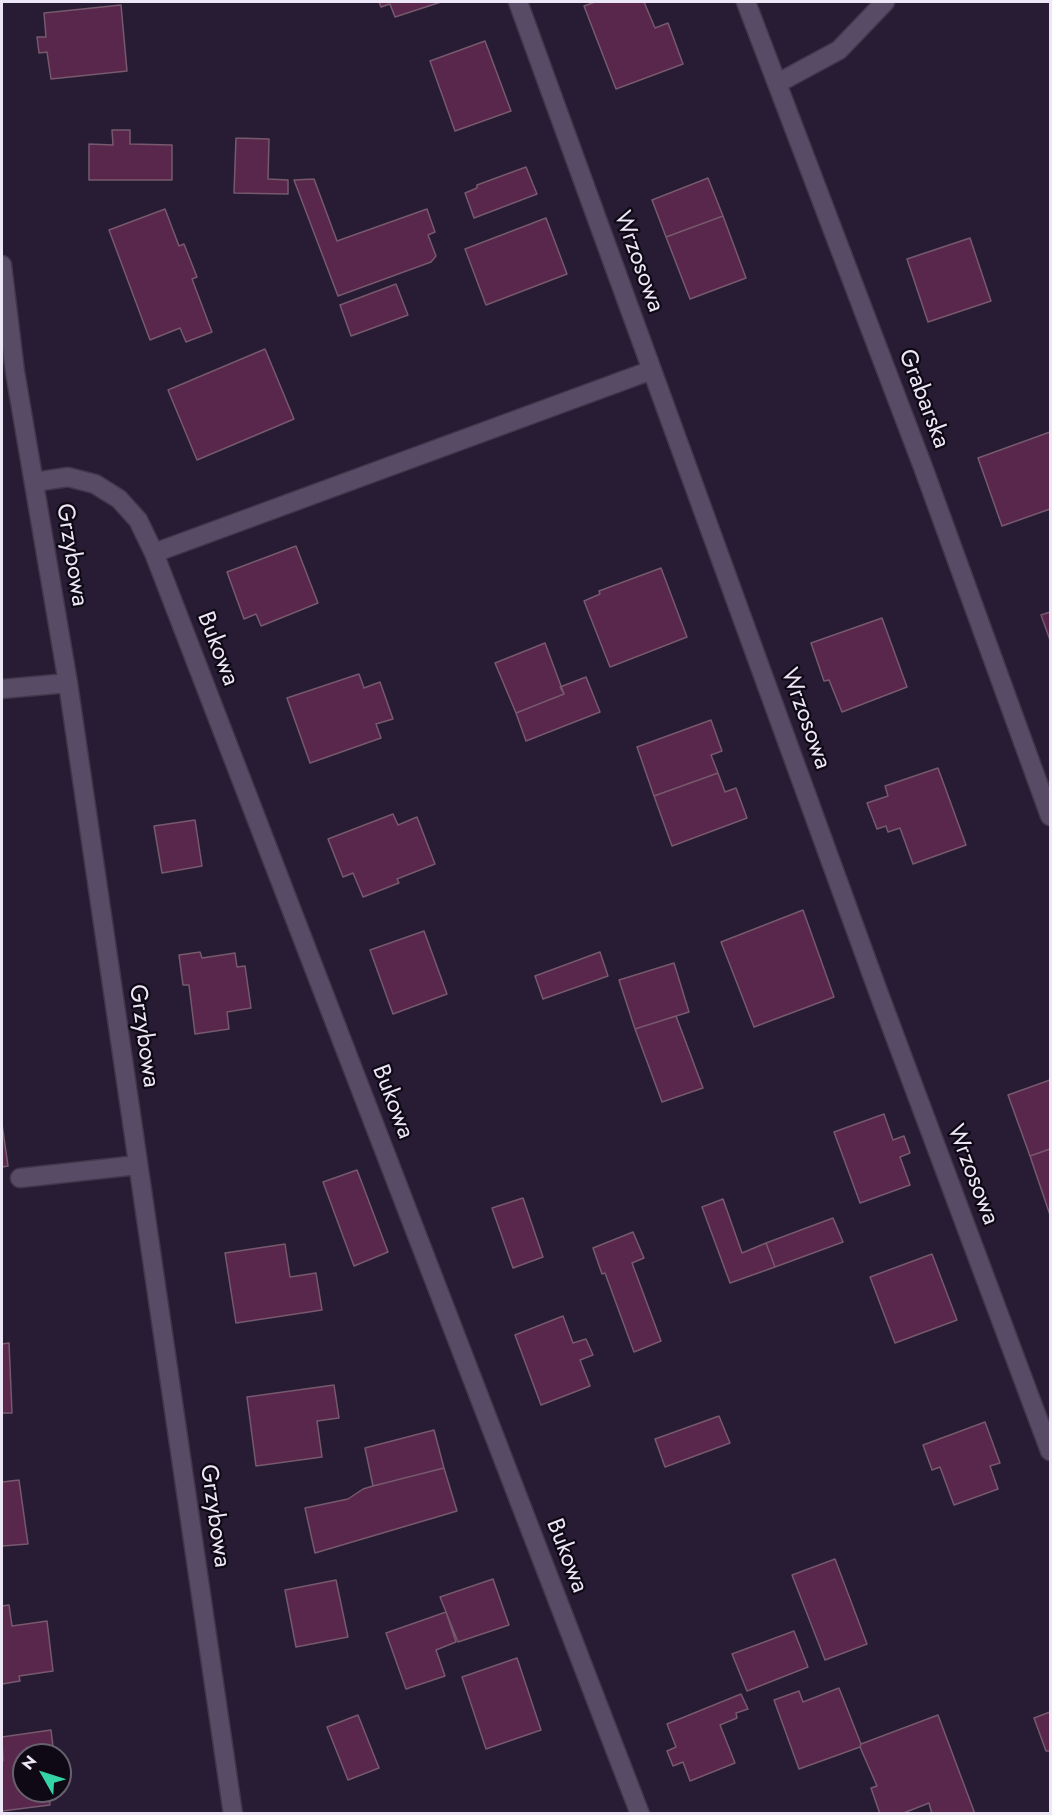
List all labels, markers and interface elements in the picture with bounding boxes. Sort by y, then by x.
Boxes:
street label: Wrzosowa [606,208,670,316]
street label: Grabarska [891,345,955,453]
street label: Grzybowa [49,501,93,609]
street label: Bukowa [190,608,244,690]
street label: Wrzosowa [773,665,837,773]
street label: Grzybowa [122,983,164,1089]
street label: Bukowa [365,1061,419,1143]
street label: Wrzosowa [940,1121,1004,1229]
street label: Grzybowa [193,1463,235,1569]
street label: Bukowa [539,1515,593,1597]
north arrow [12,1743,72,1803]
text: N [16,1750,42,1775]

